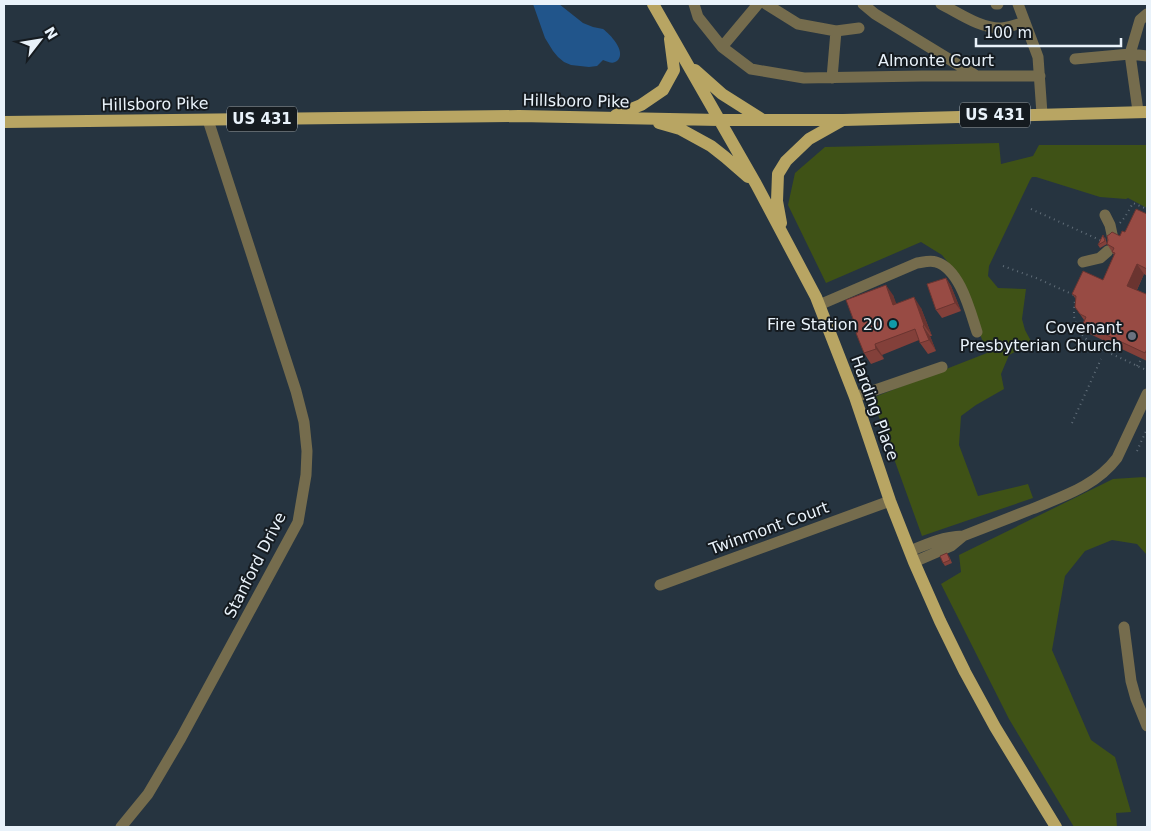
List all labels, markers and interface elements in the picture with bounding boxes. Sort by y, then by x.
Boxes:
north arrow [15,15,65,65]
scale bar [976,15,1121,47]
text: N [41,24,61,42]
text: 100 m [984,24,1032,42]
street label: Almonte Court [878,51,994,70]
street label: Hillsboro Pike [522,91,630,111]
street label: Hillsboro Pike [101,94,209,114]
road number: US 431 [960,102,1030,128]
road number: US 431 [227,106,297,132]
place label: Fire Station 20 [767,315,883,334]
marker: Fire Station 20 [887,318,899,330]
place label: Covenant Presbyterian Church [960,318,1122,355]
marker: Covenant Presbyterian Church [1126,330,1138,342]
street label: Harding Place [847,353,903,463]
street label: Twinmont Court [706,498,831,559]
street label: Stanford Drive [220,509,290,621]

